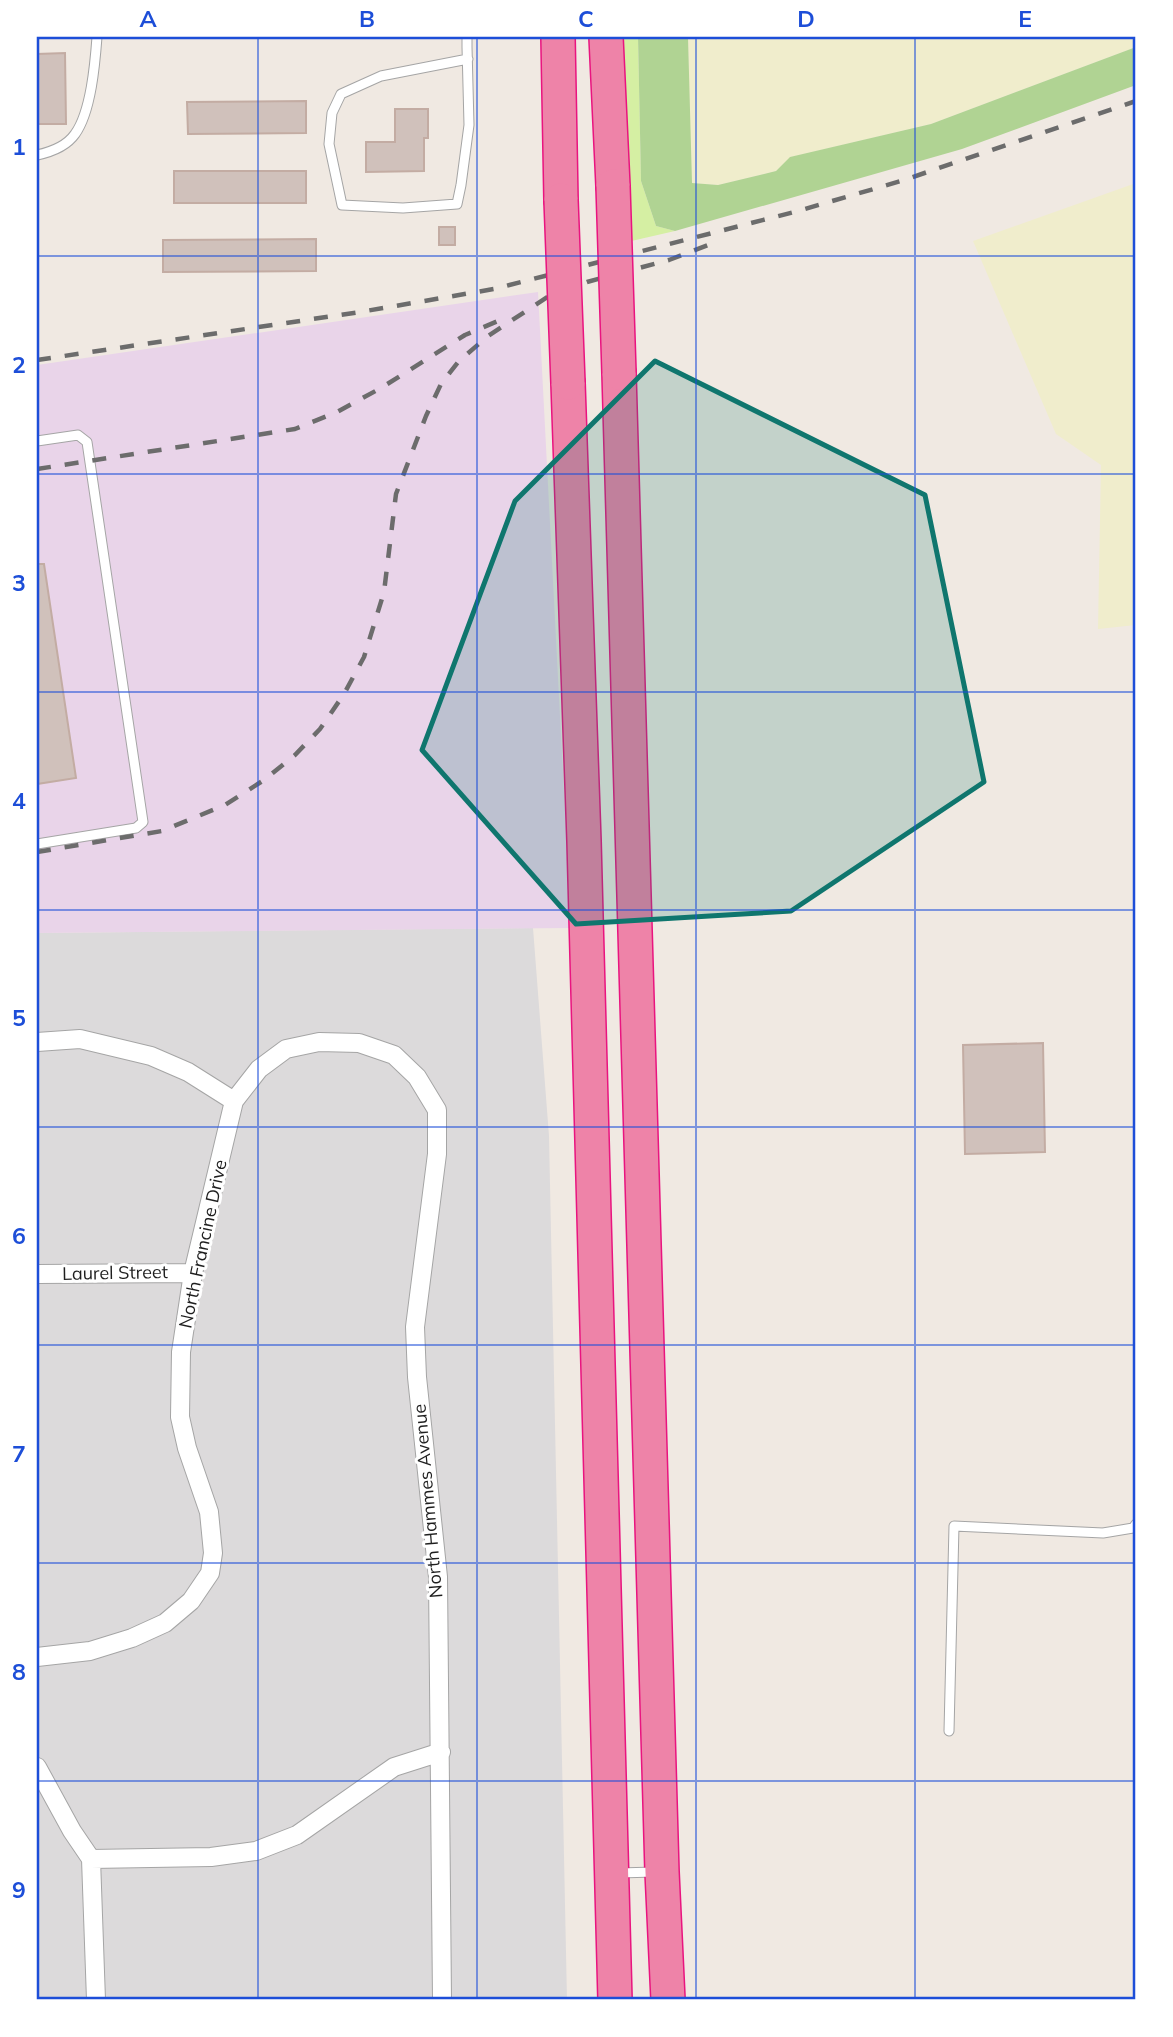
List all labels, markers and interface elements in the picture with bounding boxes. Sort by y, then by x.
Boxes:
text: A [139,4,157,33]
text: B [359,4,375,33]
text: C [578,4,594,33]
text: D [797,4,815,33]
text: E [1018,4,1032,33]
text: 1 [12,132,26,161]
text: 2 [12,350,26,379]
text: 3 [12,568,26,597]
text: 4 [12,786,26,815]
text: 5 [12,1003,26,1032]
street label: North Francine Drive [173,1158,232,1330]
text: 6 [12,1221,26,1250]
street label: Laurel Street [62,1260,168,1285]
street label: North Hammes Avenue [408,1403,447,1599]
text: 7 [12,1439,26,1468]
text: 8 [12,1657,26,1686]
text: 9 [12,1875,26,1904]

